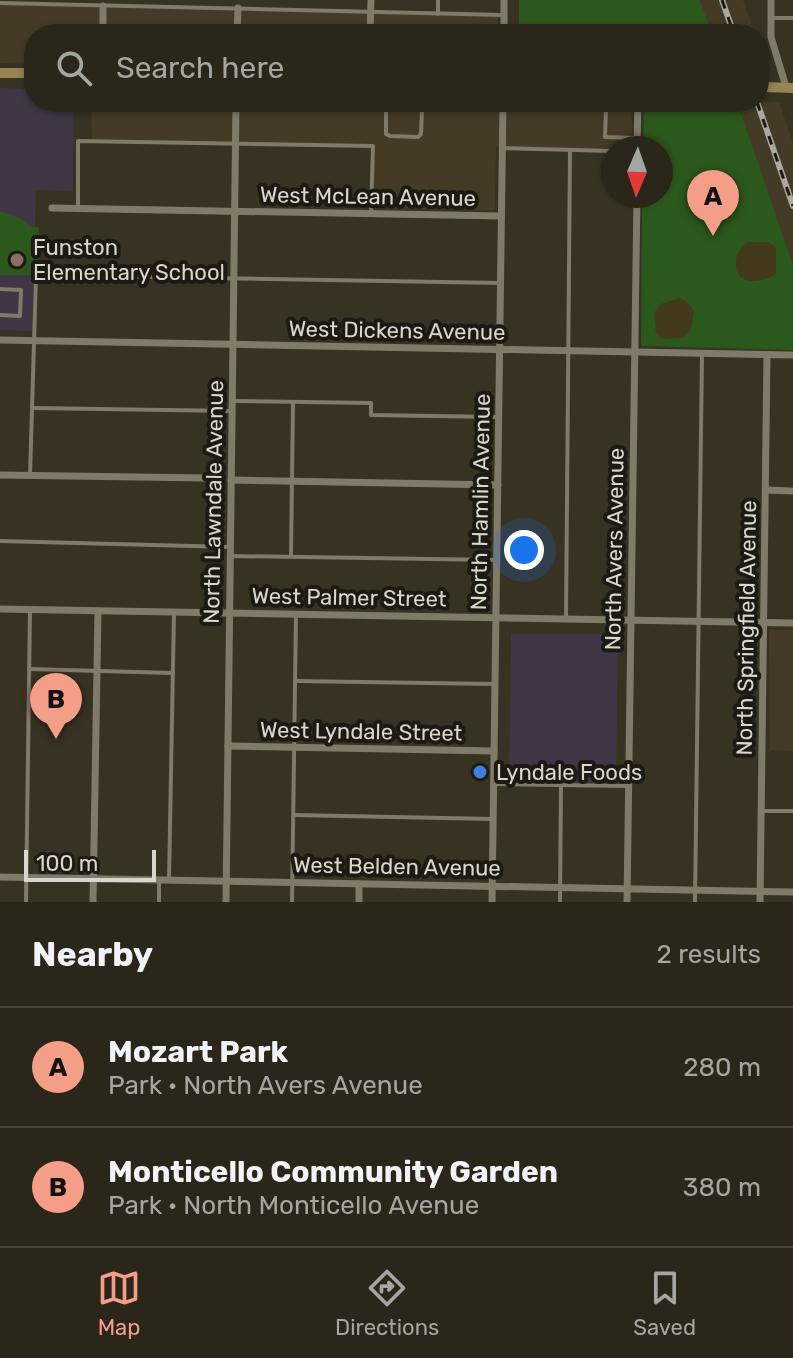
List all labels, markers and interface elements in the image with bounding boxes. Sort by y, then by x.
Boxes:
search box [24,24,769,112]
icon: search [52,46,96,90]
text: Search here [116,50,284,86]
north arrow [601,136,673,208]
pin: A [687,170,739,236]
street label: West McLean Avenue [260,181,476,212]
place label: Funston Elementary School [33,234,225,286]
marker: Funston Elementary School [8,251,26,269]
street label: West Dickens Avenue [288,315,506,346]
street label: North Lawndale Avenue [198,380,229,624]
street label: North Hamlin Avenue [465,393,496,611]
street label: North Avers Avenue [599,447,630,651]
street label: North Springfield Avenue [731,500,762,756]
your location [504,530,544,570]
street label: West Palmer Street [251,582,447,613]
pin: B [30,673,82,739]
street label: West Lyndale Street [260,716,463,747]
place label: Lyndale Foods [496,759,642,786]
marker: Lyndale Foods [471,763,489,781]
scale bar [24,846,156,882]
text: 100 m [36,850,98,877]
street label: West Belden Avenue [293,851,501,882]
text: Nearby [32,934,153,975]
text: 2 results [657,939,761,970]
text: Mozart Park [108,1034,288,1070]
text: A [49,1052,67,1083]
text: 280 m [683,1052,761,1083]
text: Park · North Avers Avenue [108,1070,423,1101]
text: Monticello Community Garden [108,1154,558,1190]
text: B [49,1172,67,1203]
text: 380 m [683,1172,761,1203]
text: Park · North Monticello Avenue [108,1190,479,1221]
tab: Map [97,1266,141,1341]
tab: Directions [335,1266,439,1341]
tab: Saved [633,1266,696,1341]

